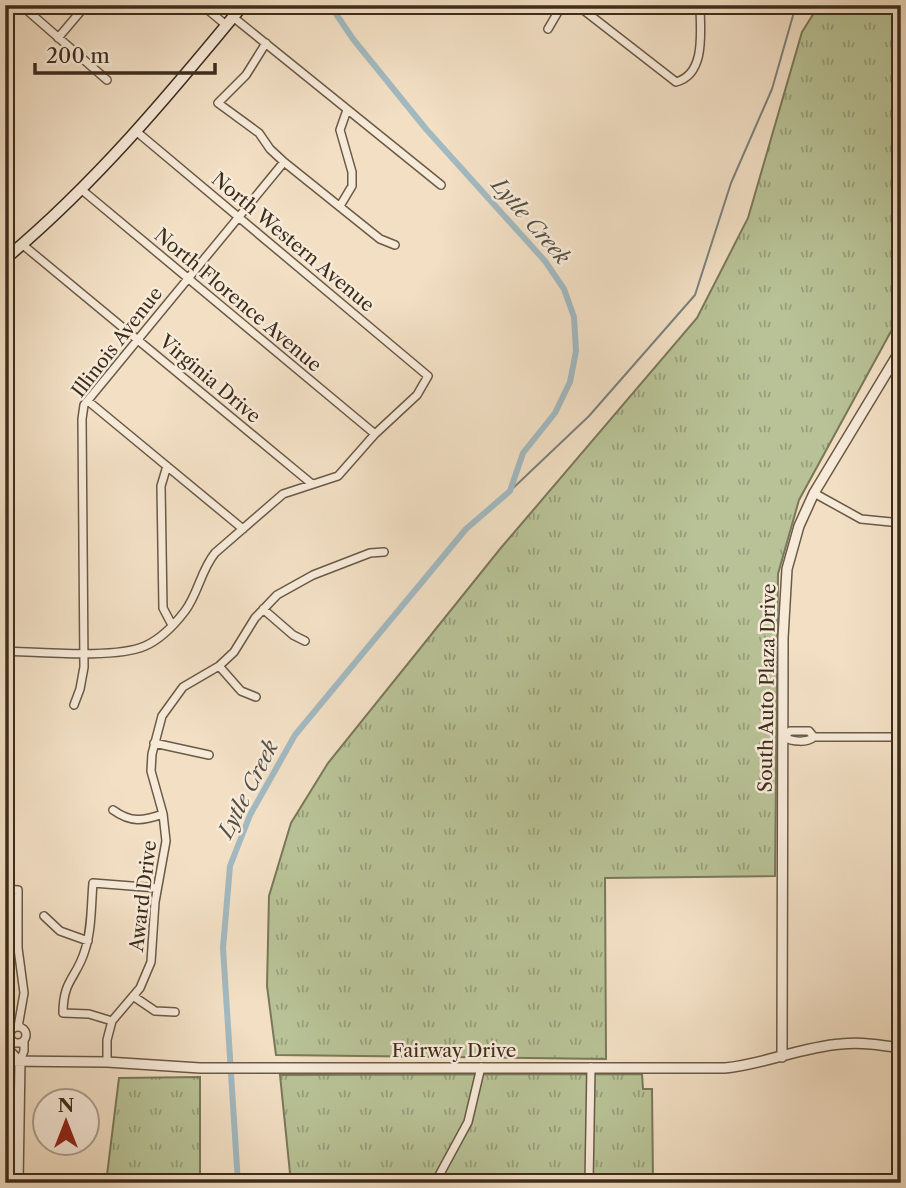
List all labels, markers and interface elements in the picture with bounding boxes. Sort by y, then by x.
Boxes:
scale bar [35,32,215,76]
text: 200 m [46,43,110,68]
street label: North Western Avenue [207,167,379,317]
water label: Lytle Creek [485,171,575,269]
street label: North Florence Avenue [150,223,326,377]
street label: Illinois Avenue [67,282,167,402]
street label: Virginia Drive [154,329,265,428]
street label: South Auto Plaza Drive [754,583,780,793]
water label: Lytle Creek [212,736,283,844]
street label: Award Drive [125,839,161,954]
street label: Fairway Drive [392,1039,516,1062]
north arrow [32,1086,102,1156]
text: N [58,1094,74,1117]

